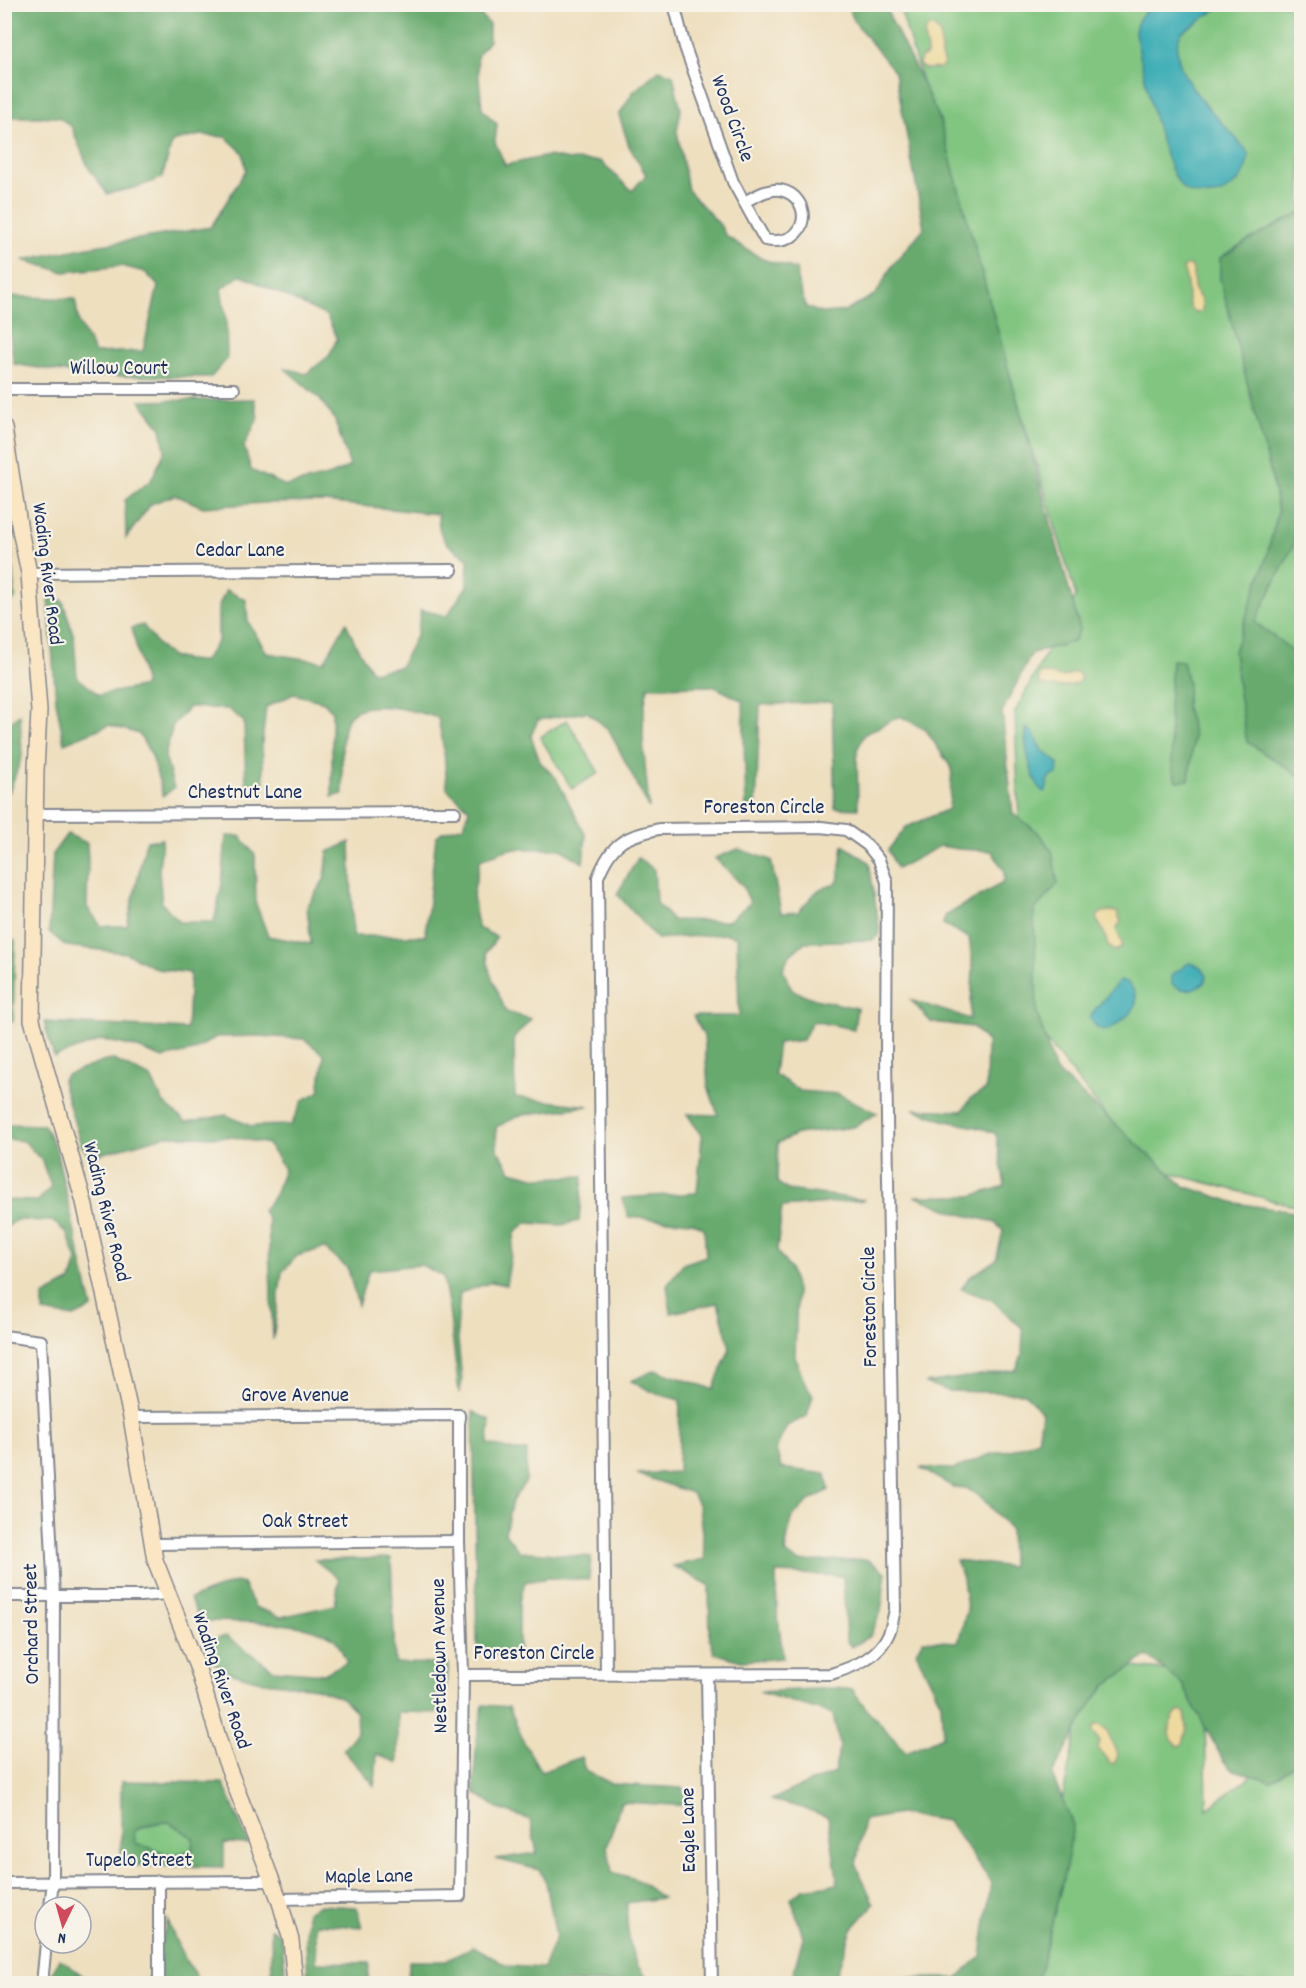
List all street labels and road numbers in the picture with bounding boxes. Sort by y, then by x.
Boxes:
street label: Wood Circle [701,72,761,166]
street label: Willow Court [70,355,168,385]
street label: Wading River Road [22,501,70,647]
street label: Cedar Lane [195,537,285,567]
street label: Chestnut Lane [188,779,302,809]
street label: Foreston Circle [704,794,824,824]
street label: Wading River Road [73,1139,137,1285]
street label: Foreston Circle [855,1246,887,1368]
street label: Grove Avenue [241,1382,349,1412]
street label: Oak Street [262,1508,348,1538]
street label: Orchard Street [17,1563,49,1685]
street label: Nestledown Avenue [425,1578,457,1734]
street label: Wading River Road [182,1608,258,1754]
street label: Foreston Circle [474,1640,594,1670]
street label: Eagle Lane [674,1787,706,1873]
street label: Tupelo Street [86,1847,193,1877]
street label: Maple Lane [325,1862,413,1894]

